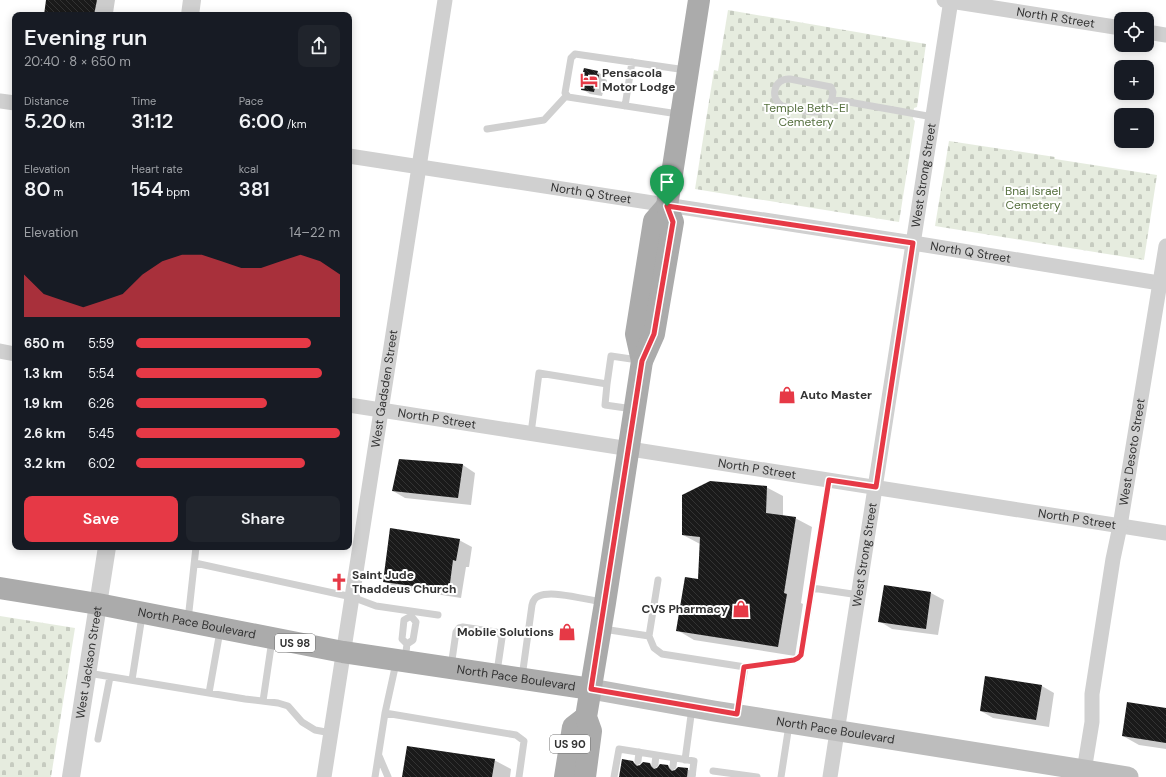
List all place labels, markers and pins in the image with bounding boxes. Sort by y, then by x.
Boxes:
place label: Pensacola Motor Lodge [602,65,676,95]
hotel icon: Pensacola Motor Lodge [579,70,599,90]
pin [650,165,684,206]
shop icon: Auto Master [777,385,797,405]
place label: Auto Master [800,387,872,403]
place label: Saint Jude Thaddeus Church [352,567,456,597]
church icon: Saint Jude Thaddeus Church [329,572,349,592]
shop icon: CVS Pharmacy [731,599,751,619]
place label: CVS Pharmacy [641,601,729,617]
shop icon: Mobile Solutions [557,622,577,642]
place label: Mobile Solutions [457,624,554,640]

